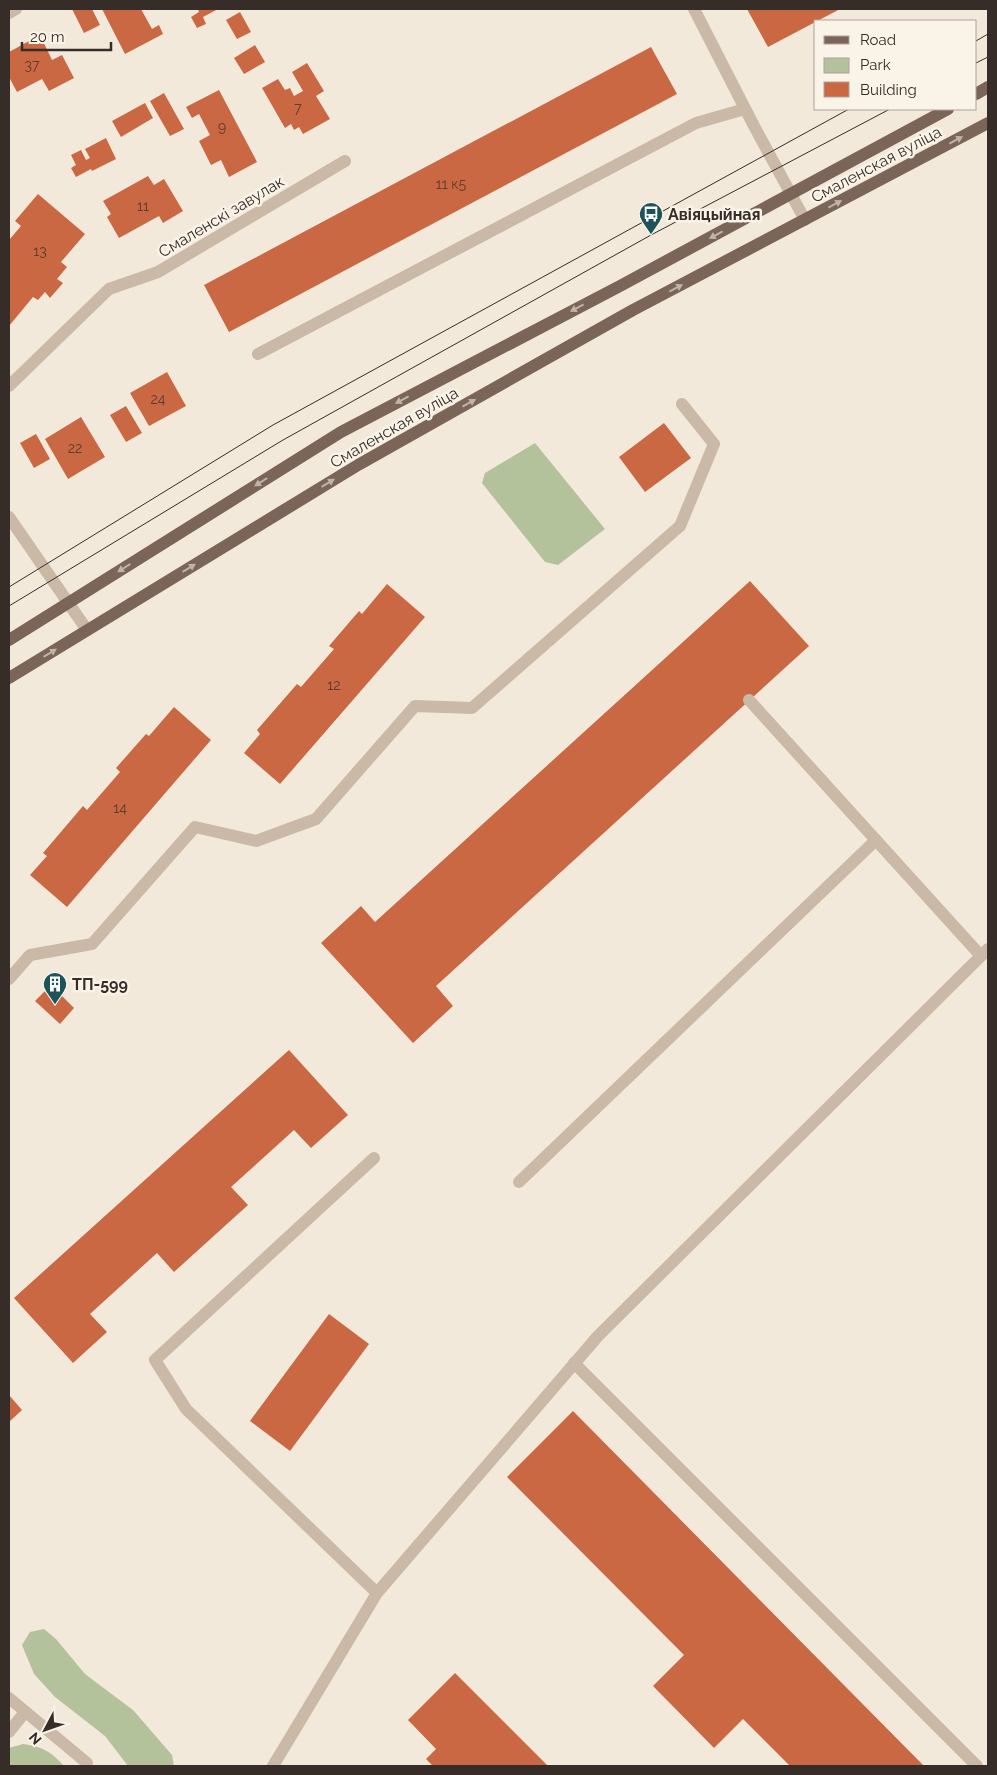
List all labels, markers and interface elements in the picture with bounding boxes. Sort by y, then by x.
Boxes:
scale bar [22,20,111,52]
legend [814,20,977,110]
text: 20 m [30,28,65,46]
text: Road [860,31,896,49]
text: Park [860,56,891,74]
house number: 37 [25,57,40,73]
text: Building [860,81,917,99]
house number: 7 [294,100,302,116]
house number: 9 [218,119,226,135]
street label: Смаленская вуліца [808,122,945,207]
one-way arrow [949,136,964,144]
street label: Смаленскі завулак [155,171,287,261]
house number: 11 к5 [436,176,467,192]
house number: 11 [137,198,149,214]
one-way arrow [828,200,843,208]
bus stop icon: Авіяцыйная [638,201,664,235]
place label: Авіяцыйная [668,205,760,224]
one-way arrow [709,230,722,239]
house number: 13 [33,243,47,259]
one-way arrow [669,284,683,292]
one-way arrow [569,304,584,312]
street label: Смаленская вуліца [327,383,462,472]
house number: 24 [151,391,166,407]
one-way arrow [395,396,409,404]
one-way arrow [462,398,475,407]
house number: 22 [68,440,82,456]
one-way arrow [255,477,268,486]
one-way arrow [321,479,334,488]
one-way arrow [117,563,130,573]
one-way arrow [183,563,196,573]
one-way arrow [44,648,57,657]
house number: 12 [327,677,341,693]
house number: 14 [113,800,127,816]
building icon: ТП-599 [42,971,68,1005]
place label: ТП-599 [72,975,128,994]
north arrow [20,1705,70,1755]
text: N [26,1729,45,1748]

